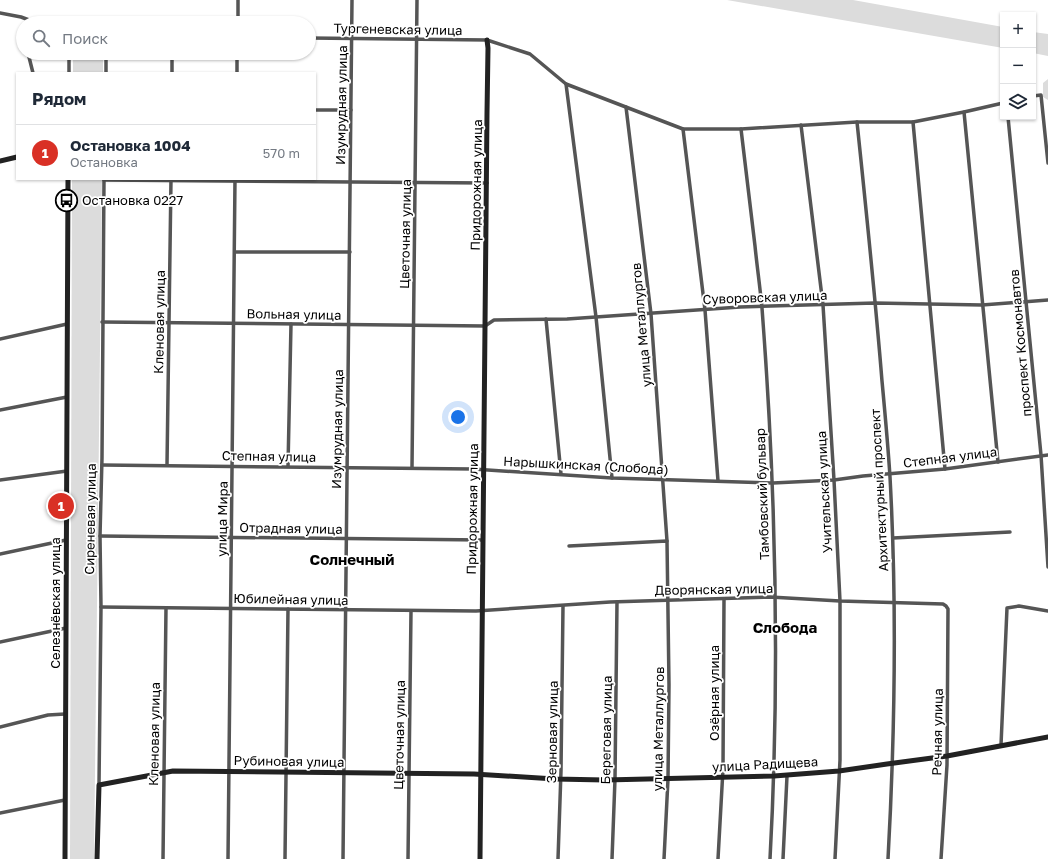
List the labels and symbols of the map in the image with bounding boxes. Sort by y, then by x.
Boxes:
street label: Тургеневская улица [333,20,463,38]
street label: Изумрудная улица [332,45,350,165]
street label: Придорожная улица [467,119,485,251]
street label: Цветочная улица [396,179,414,289]
bus stop icon: Остановка 0227 [53,187,79,213]
place label: Остановка 0227 [82,192,183,208]
street label: улица Металлургов [628,262,654,388]
street label: проспект Космонавтов [1006,269,1034,417]
street label: Кленовая улица [150,270,168,374]
street label: Суворовская улица [702,287,828,307]
street label: Вольная улица [246,305,342,323]
street label: Изумрудная улица [328,369,346,489]
your location [448,407,468,427]
street label: Архитектурный проспект [867,407,891,572]
street label: Тамбовский бульвар [752,428,772,560]
street label: Учительская улица [813,430,835,554]
street label: Придорожная улица [463,443,481,575]
street label: Степная улица [902,443,998,471]
street label: Степная улица [222,447,316,465]
street label: Нарышкинская (Слобода) [503,453,669,477]
street label: Сиреневая улица [81,463,99,575]
street label: улица Мира [213,481,231,557]
pin: 1 [48,491,74,521]
street label: Отрадная улица [239,519,343,537]
street label: Селезнёвская улица [47,537,63,669]
district label: Солнечный [310,550,394,568]
street label: Дворянская улица [655,580,773,598]
street label: Юбилейная улица [233,590,349,608]
district label: Слобода [753,618,817,636]
street label: Озёрная улица [706,645,722,741]
street label: улица Металлургов [649,666,667,792]
street label: Береговая улица [597,675,615,785]
street label: Цветочная улица [390,680,408,790]
street label: Зерновая улица [543,680,561,784]
street label: Кленовая улица [145,682,163,786]
street label: Речная улица [928,688,946,776]
street label: Рубиновая улица [233,752,345,770]
street label: улица Радищева [712,753,818,775]

